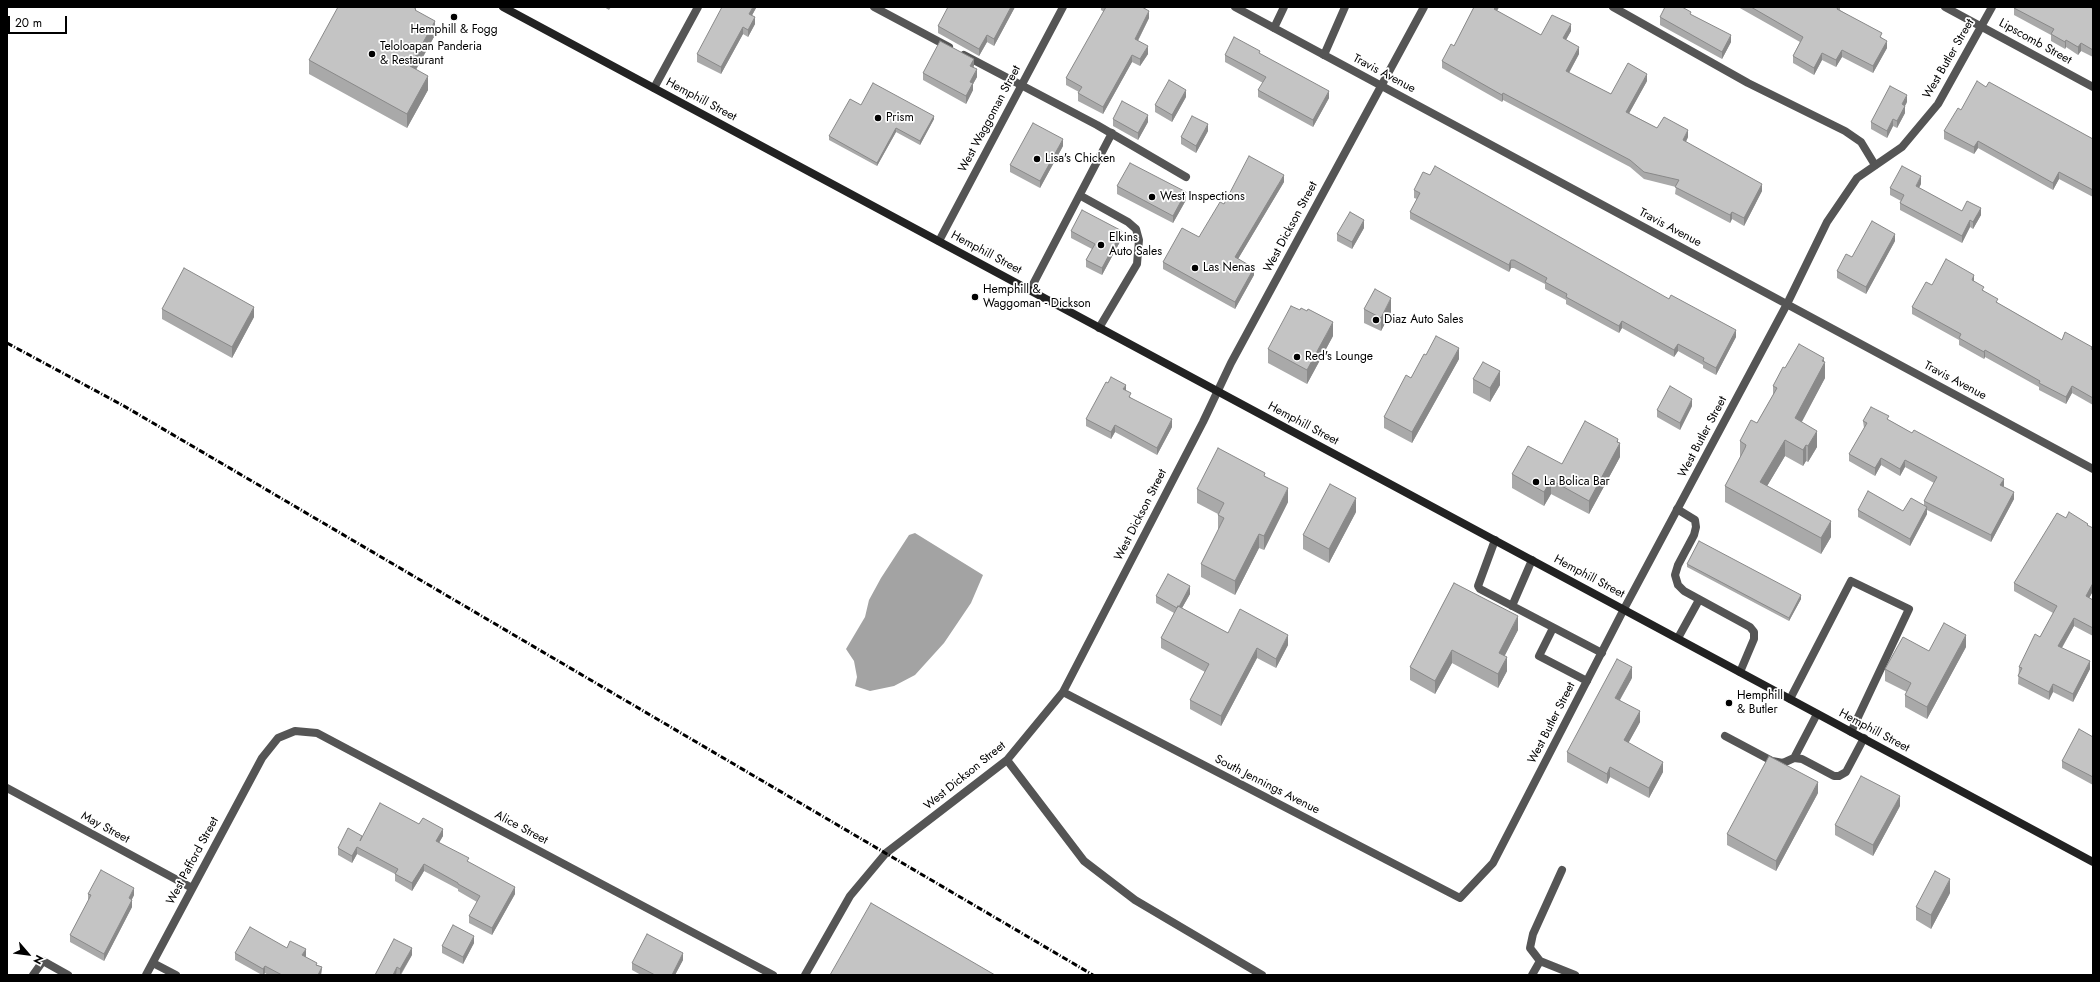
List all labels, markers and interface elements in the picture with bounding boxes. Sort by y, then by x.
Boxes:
scale bar [10,8,69,34]
marker: Hemphill & Fogg [449,12,459,22]
text: 20 m [15,14,42,32]
street label: Lipscomb Street [1996,16,2074,68]
street label: West Butler Street [1920,17,1978,101]
place label: Hemphill & Fogg [410,23,498,37]
place label: Teloloapan Panderia & Restaurant [380,40,482,68]
marker: Teloloapan Panderia & Restaurant [367,49,377,59]
street label: Travis Avenue [1350,52,1418,96]
street label: West Waggoman Street [956,63,1024,175]
street label: Hemphill Street [663,75,739,125]
place label: Prism [886,111,914,125]
marker: Prism [873,113,883,123]
place label: Lisa's Chicken [1045,152,1115,166]
marker: Lisa's Chicken [1032,154,1042,164]
street label: West Dickson Street [1261,179,1321,275]
place label: West Inspections [1160,190,1245,204]
marker: West Inspections [1147,192,1157,202]
street label: Travis Avenue [1636,206,1704,250]
street label: Hemphill Street [948,228,1024,278]
place label: Elkins Auto Sales [1109,231,1162,259]
marker: Elkins Auto Sales [1096,240,1106,250]
place label: Las Nenas [1203,261,1255,275]
marker: Las Nenas [1190,263,1200,273]
place label: Hemphill & Waggoman - Dickson [983,283,1091,311]
marker: Hemphill & Waggoman - Dickson [970,292,980,302]
place label: Diaz Auto Sales [1384,313,1463,327]
marker: Diaz Auto Sales [1371,315,1381,325]
place label: Red's Lounge [1305,350,1373,364]
marker: Red's Lounge [1292,352,1302,362]
street label: Travis Avenue [1921,359,1989,403]
street label: West Butler Street [1676,394,1730,480]
street label: Hemphill Street [1265,399,1341,449]
street label: West Dickson Street [1112,467,1170,563]
place label: La Bolica Bar [1544,475,1610,489]
marker: La Bolica Bar [1531,477,1541,487]
street label: Hemphill Street [1551,552,1627,602]
street label: West Butler Street [1525,680,1579,766]
place label: Hemphill & Butler [1737,689,1783,717]
marker: Hemphill & Butler [1724,698,1734,708]
street label: Hemphill Street [1836,706,1912,756]
street label: West Dickson Street [921,739,1009,813]
street label: South Jennings Avenue [1212,752,1322,818]
street label: Alice Street [492,808,550,848]
street label: May Street [78,809,132,847]
street label: West Pafford Street [164,815,222,907]
north arrow [8,934,48,974]
text: N [29,952,48,967]

